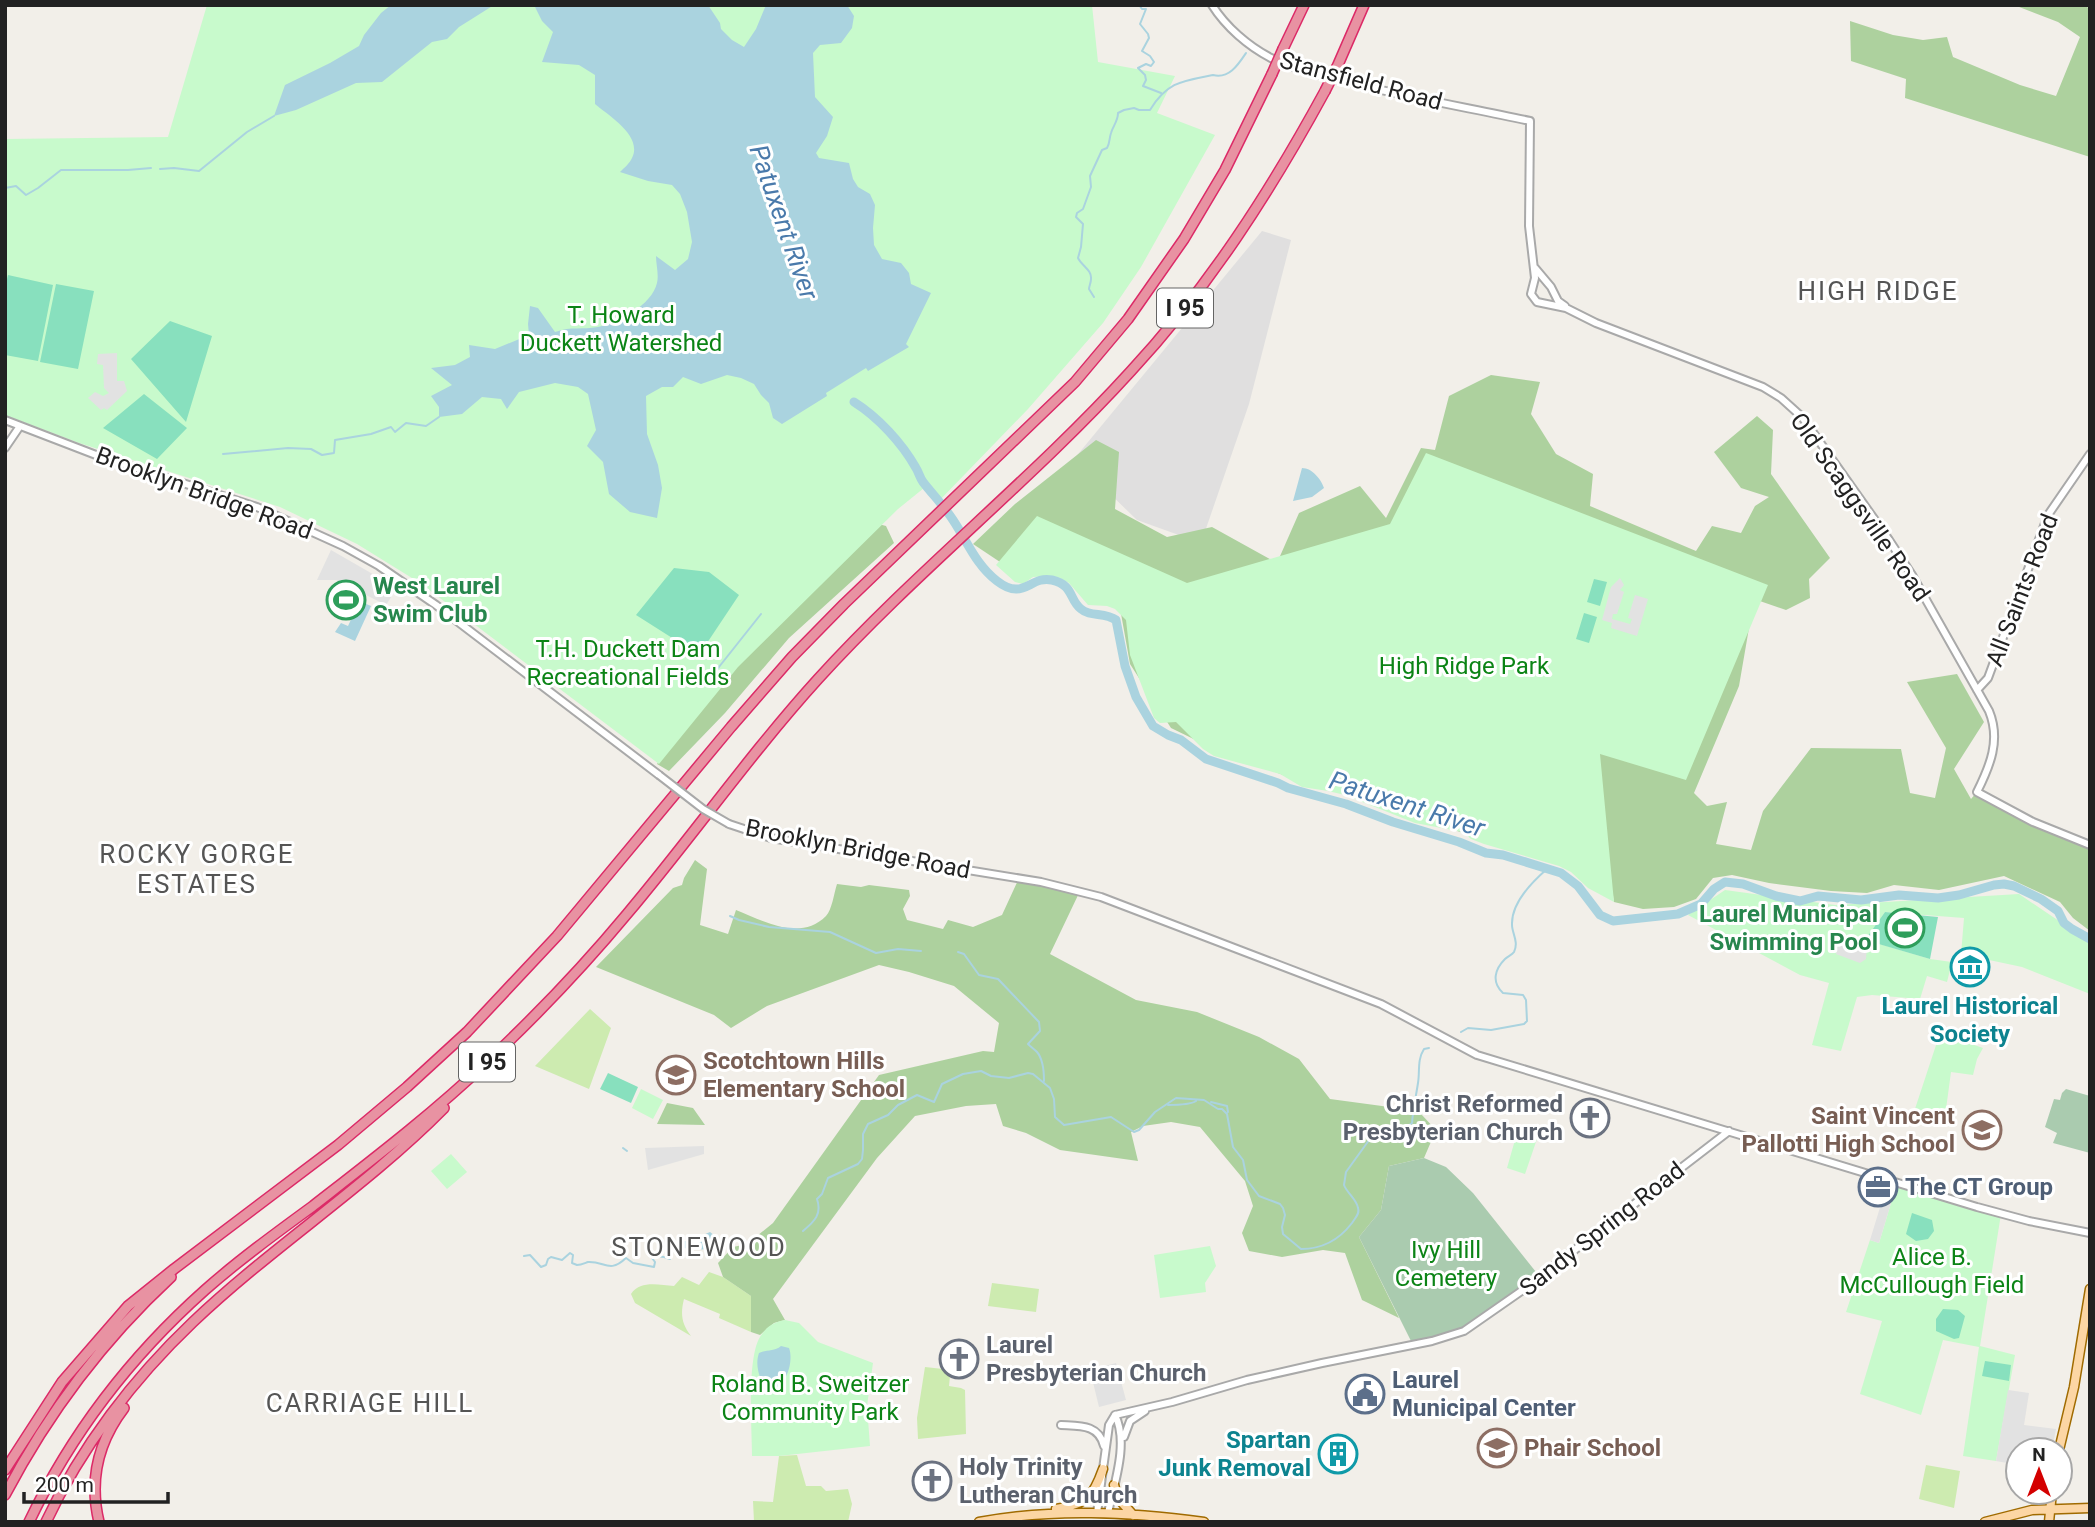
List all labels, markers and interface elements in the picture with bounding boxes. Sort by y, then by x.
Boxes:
street label: Stansfield Road [1277,46,1445,116]
water label: Patuxent River [744,141,825,305]
district label: HIGH RIDGE [1798,276,1958,306]
road number: I 95 [1157,288,1213,328]
park label: T. Howard Duckett Watershed [520,301,722,357]
street label: Old Scaggsville Road [1784,407,1936,607]
street label: Brooklyn Bridge Road [92,441,316,545]
street label: All Saints Road [1980,510,2064,670]
place label: West Laurel Swim Club [373,572,500,628]
sports icon: West Laurel Swim Club [325,579,367,621]
park label: T.H. Duckett Dam Recreational Fields [527,635,729,691]
park label: High Ridge Park [1379,652,1550,680]
water label: Patuxent River [1326,765,1490,844]
street label: Brooklyn Bridge Road [743,813,973,885]
district label: ROCKY GORGE ESTATES [99,839,295,899]
place label: Laurel Municipal Swimming Pool [1699,900,1878,956]
sports icon: Laurel Municipal Swimming Pool [1884,907,1926,949]
museum icon: Laurel Historical Society [1949,946,1991,988]
place label: Laurel Historical Society [1882,992,2058,1048]
road number: I 95 [459,1042,515,1082]
place label: Scotchtown Hills Elementary School [703,1047,905,1103]
school or university icon: Scotchtown Hills Elementary School [655,1054,697,1096]
place label: Christ Reformed Presbyterian Church [1343,1090,1563,1146]
church icon: Christ Reformed Presbyterian Church [1569,1097,1611,1139]
place label: Saint Vincent Pallotti High School [1741,1102,1955,1158]
school or university icon: Saint Vincent Pallotti High School [1961,1109,2003,1151]
street label: Sandy Spring Road [1514,1156,1690,1302]
office icon: The CT Group [1857,1166,1899,1208]
place label: The CT Group [1905,1173,2053,1201]
district label: STONEWOOD [611,1232,787,1262]
park label: Ivy Hill Cemetery [1395,1236,1498,1292]
park label: Alice B. McCullough Field [1840,1243,2024,1299]
place label: Laurel Presbyterian Church [986,1331,1206,1387]
church icon: Laurel Presbyterian Church [938,1338,980,1380]
place label: Laurel Municipal Center [1392,1366,1576,1422]
park label: Roland B. Sweitzer Community Park [711,1370,909,1426]
public building icon: Laurel Municipal Center [1344,1373,1386,1415]
district label: CARRIAGE HILL [266,1388,474,1418]
place label: Spartan Junk Removal [1158,1426,1311,1482]
school or university icon: Phair School [1476,1427,1518,1469]
building icon: Spartan Junk Removal [1317,1433,1359,1475]
place label: Phair School [1524,1434,1661,1462]
north arrow [2004,1436,2074,1506]
text: N [2032,1443,2046,1466]
place label: Holy Trinity Lutheran Church [959,1453,1137,1509]
scale bar [24,1460,168,1504]
church icon: Holy Trinity Lutheran Church [911,1460,953,1502]
text: 200 m [35,1473,94,1497]

